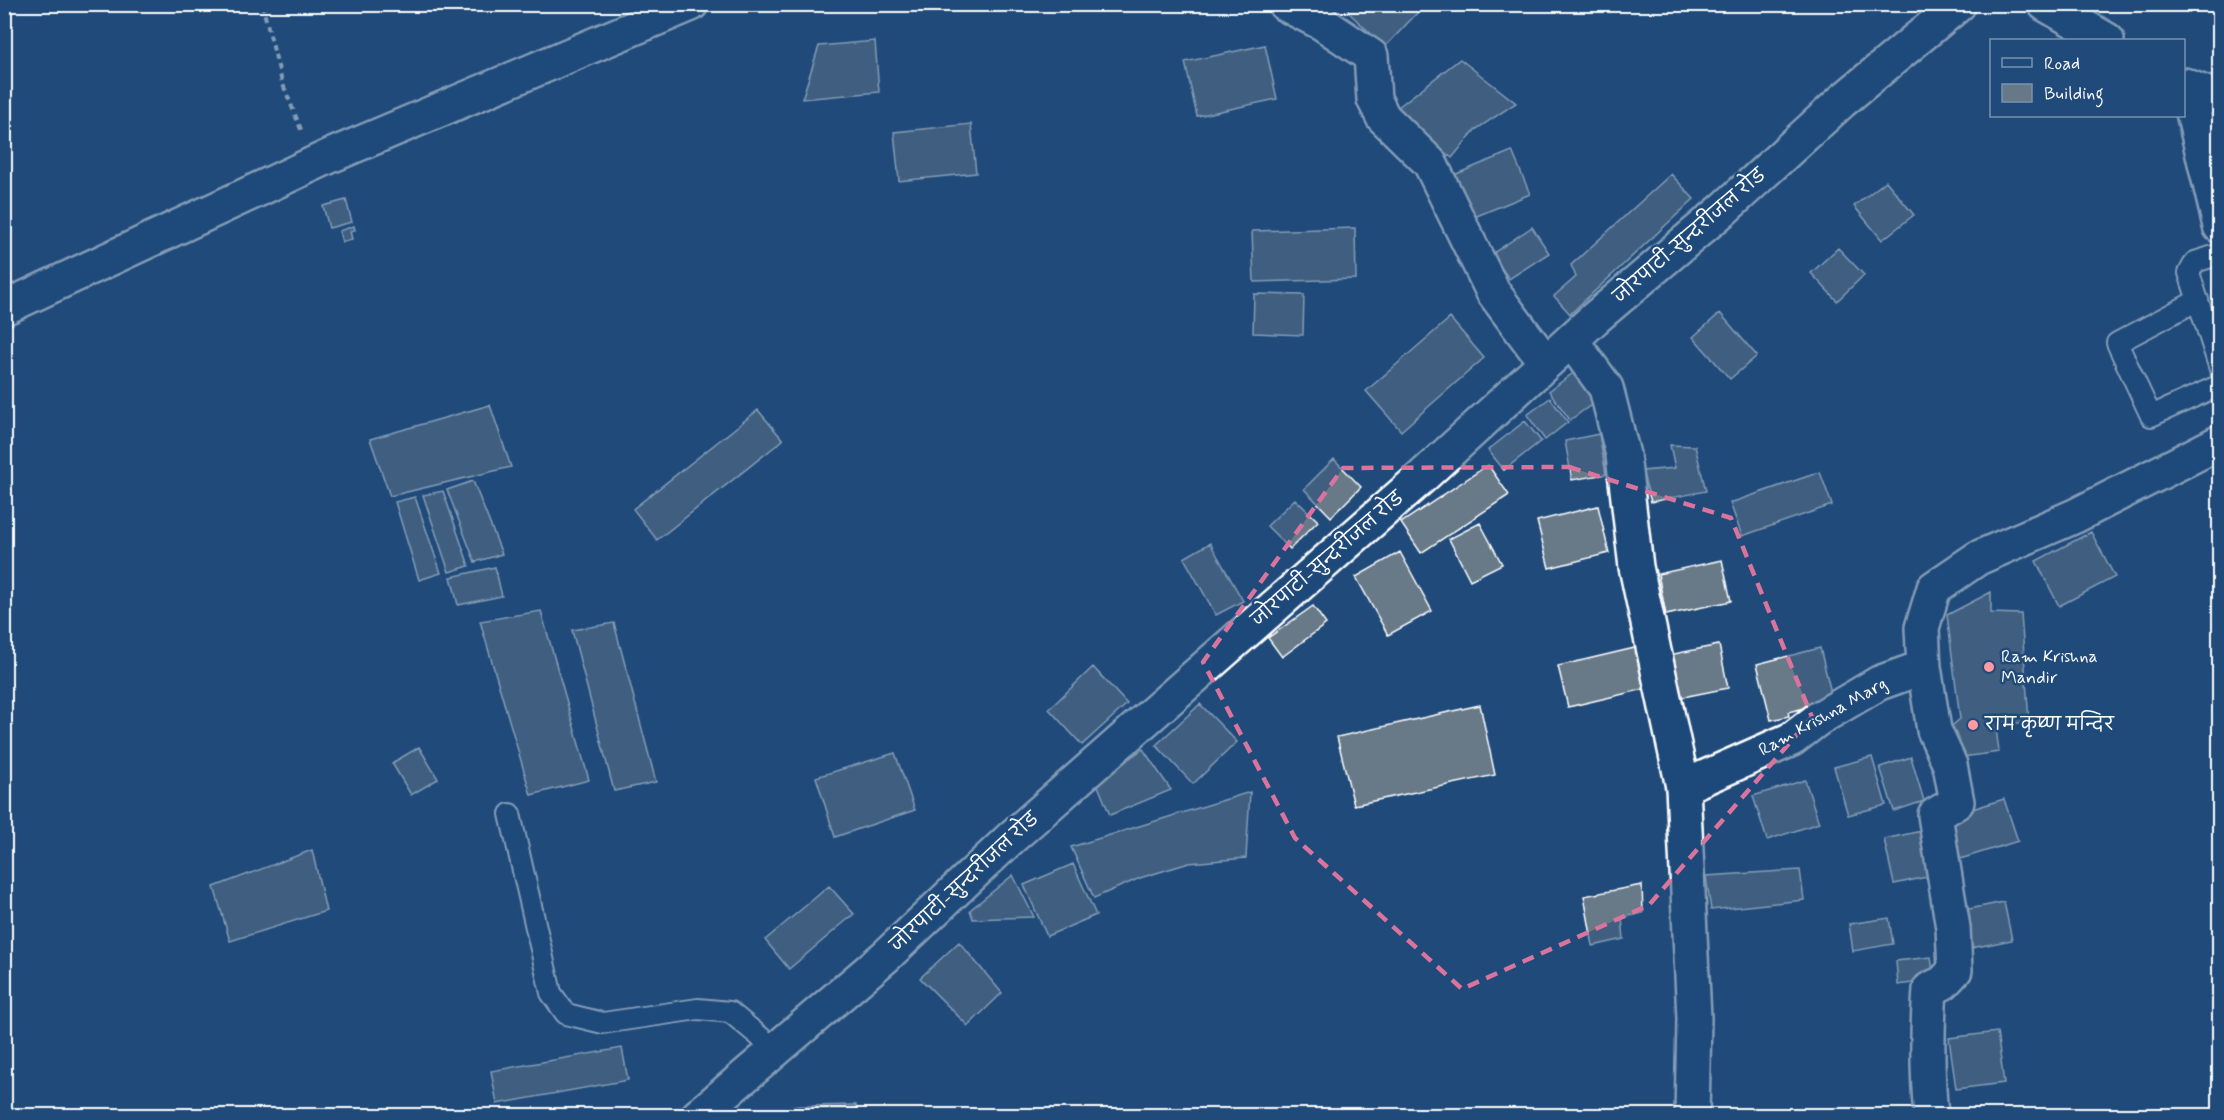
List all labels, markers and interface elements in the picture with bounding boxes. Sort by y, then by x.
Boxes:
legend [1990,39,2185,117]
text: Road [2044,52,2080,76]
text: Building [2044,82,2104,108]
street label: जोरपाटी-सुन्दरीजल रोड [1605,159,1772,309]
street label: जोरपाटी-सुन्दरीजल रोड [1243,482,1410,632]
place label: Ram Krishna Mandir [2001,645,2098,690]
marker: Ram Krishna Mandir [1982,660,1996,674]
street label: Ram Krishna Marg [1754,672,1892,762]
place label: राम कृष्ण मन्दिर [1984,710,2115,738]
marker: राम कृष्ण मन्दिर [1966,718,1980,732]
street label: जोरपाटी-सुन्दरीजल रोड [882,802,1045,958]

